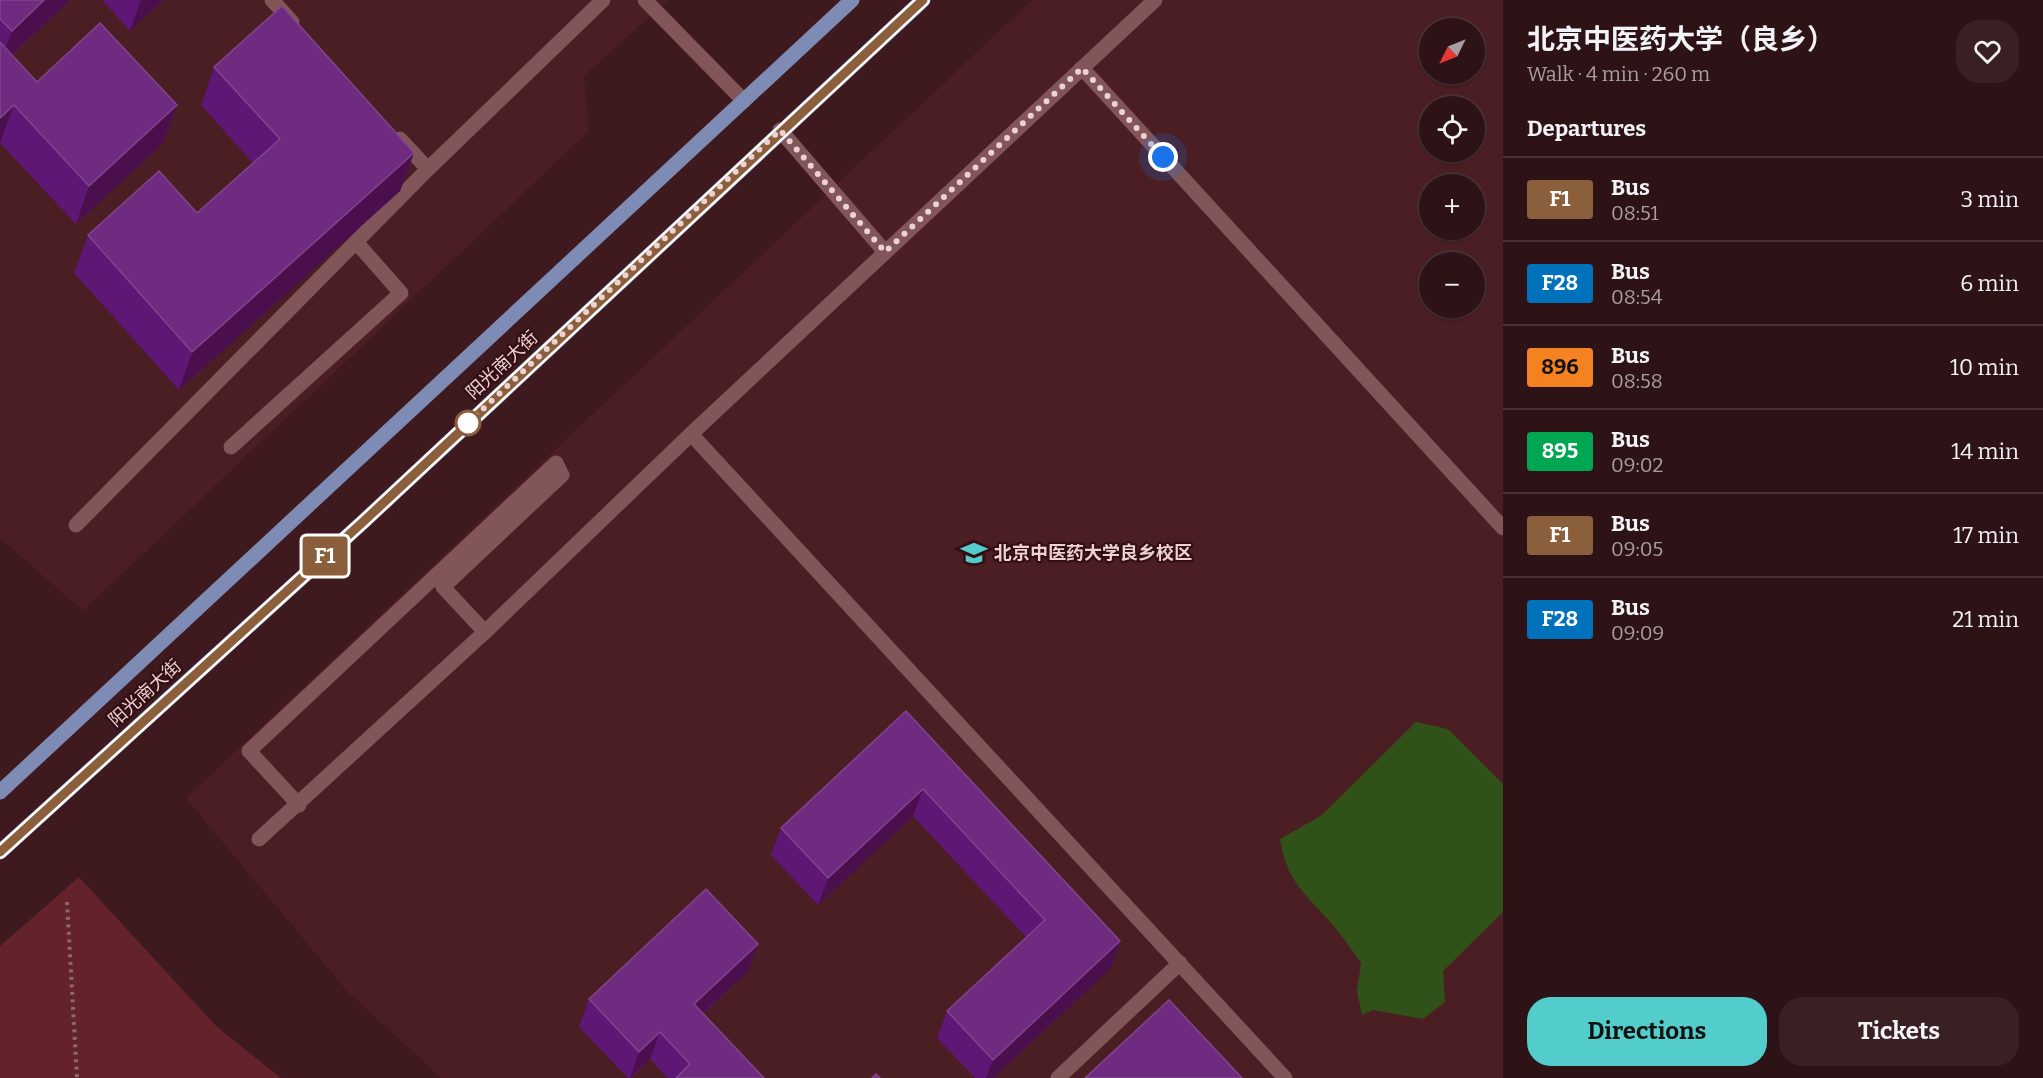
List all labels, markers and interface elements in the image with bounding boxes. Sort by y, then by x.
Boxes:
north arrow [1419,18,1485,84]
map controls [1419,18,1485,318]
button: heart [1956,20,2019,83]
text: 北京中医药大学（良乡） [1527,23,1835,56]
text: Walk · 4 min · 260 m [1527,62,1710,86]
button: locate [1419,96,1485,162]
text: Departures [1527,115,1646,142]
your location [1148,142,1178,172]
button: + [1419,174,1485,240]
text: Bus [1611,174,1650,201]
text: F1 [1550,186,1570,212]
text: 3 min [1961,186,2019,213]
text: 08:51 [1611,201,1659,225]
button: − [1419,252,1485,318]
text: Bus [1611,258,1650,285]
text: F28 [1542,270,1578,296]
text: 6 min [1960,270,2019,297]
text: 08:54 [1611,285,1662,309]
street label: 阳光南大街 [462,326,542,404]
text: Bus [1611,342,1650,369]
text: 896 [1541,354,1579,380]
text: 10 min [1950,354,2019,381]
text: 08:58 [1611,369,1663,393]
unlabelled marker [455,410,481,436]
text: Bus [1611,426,1650,453]
text: 895 [1542,438,1578,464]
text: 14 min [1951,438,2019,465]
text: 09:02 [1611,453,1663,477]
text: Bus [1611,510,1650,537]
text: F1 [1550,522,1570,548]
text: 17 min [1953,522,2019,549]
line badge: F1 [298,536,352,576]
text: 09:05 [1611,537,1663,561]
school or university icon: 北京中医药大学良乡校区 [959,538,989,568]
place label: 北京中医药大学良乡校区 [994,542,1192,564]
text: F1 [315,543,335,569]
text: Bus [1611,594,1650,621]
text: F28 [1542,606,1578,632]
text: 21 min [1952,606,2019,633]
text: 09:09 [1611,621,1664,645]
street label: 阳光南大街 [104,655,186,731]
button: Directions [1527,997,1767,1066]
button: Tickets [1779,997,2019,1066]

